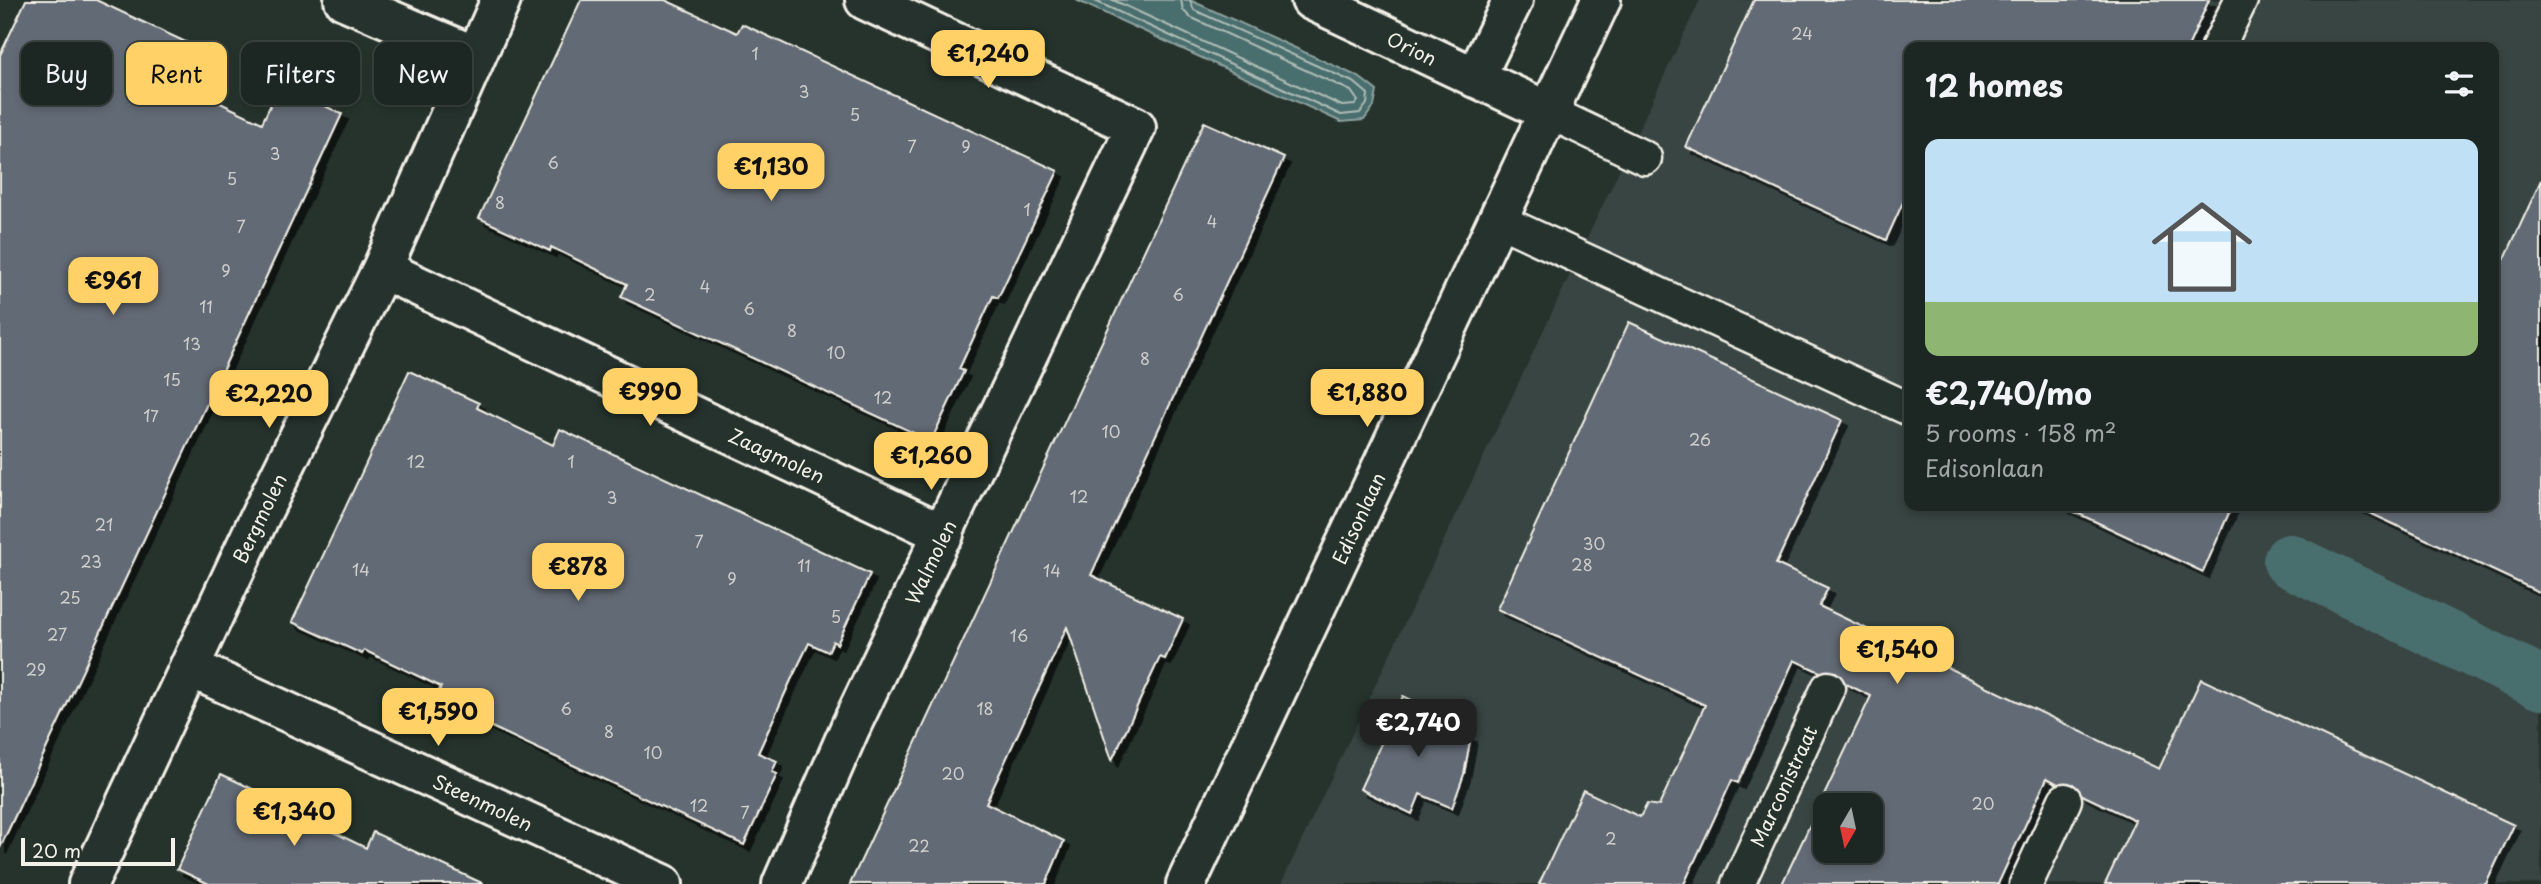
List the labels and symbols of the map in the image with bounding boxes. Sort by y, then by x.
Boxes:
house number: 24 [1791,21,1813,45]
street label: Orion [1382,24,1442,72]
pin: €1,240 [931,31,1045,90]
house number: 1 [751,41,759,65]
house number: 3 [799,79,809,103]
house number: 5 [850,102,860,126]
house number: 7 [907,134,917,158]
house number: 9 [961,134,971,158]
house number: 3 [270,141,280,165]
pin: €1,130 [714,144,828,203]
house number: 6 [547,150,559,174]
house number: 5 [227,166,237,190]
house number: 8 [495,190,505,214]
house number: 1 [1023,197,1031,221]
house number: 4 [1207,209,1217,233]
house number: 7 [236,214,246,238]
pin: €961 [72,258,154,317]
house number: 9 [221,258,231,282]
house number: 4 [700,274,710,298]
house number: 2 [644,282,656,306]
house number: 6 [1172,282,1184,306]
house number: 11 [199,294,213,318]
house number: 6 [743,296,755,320]
house number: 8 [787,318,797,342]
house number: 13 [183,331,201,355]
house number: 10 [827,340,845,364]
house number: 8 [1140,346,1150,370]
house number: 15 [163,367,181,391]
pin: €990 [609,368,691,428]
pin: €2,220 [212,370,326,430]
pin: €1,880 [1310,370,1424,429]
house number: 12 [874,385,892,409]
house number: 17 [143,403,159,427]
house number: 10 [1102,419,1120,443]
street label: Zaagmolen [724,421,830,489]
house number: 26 [1689,427,1711,451]
pin: €1,260 [874,433,988,492]
house number: 12 [407,449,425,473]
house number: 1 [567,449,575,473]
street label: Bergmolen [225,468,293,568]
street label: Edisonlaan [1325,468,1391,568]
house number: 12 [1070,484,1088,508]
house number: 3 [607,485,617,509]
house number: 21 [95,512,113,536]
street label: Walmolen [897,515,963,609]
house number: 7 [694,529,704,553]
house number: 30 [1583,531,1605,555]
pin: €878 [537,544,619,603]
house number: 23 [80,549,102,573]
house number: 28 [1571,552,1593,576]
house number: 11 [797,553,811,577]
house number: 14 [352,557,370,581]
house number: 14 [1043,558,1061,582]
house number: 9 [727,566,737,590]
house number: 25 [59,585,81,609]
house number: 5 [831,604,841,628]
house number: 27 [47,622,67,646]
house number: 16 [1010,623,1028,647]
pin: €1,540 [1840,626,1954,686]
house number: 29 [26,657,46,681]
pin: €1,590 [381,688,495,748]
house number: 6 [560,696,572,720]
house number: 18 [976,696,994,720]
pin: €2,740 [1361,700,1475,759]
house number: 8 [604,719,614,743]
street label: Marconistraat [1743,720,1824,851]
house number: 10 [644,740,662,764]
house number: 20 [942,761,964,785]
street label: Steenmolen [428,767,538,837]
pin: €1,340 [237,788,351,848]
house number: 20 [1972,791,1994,815]
house number: 12 [690,793,708,817]
north arrow [1813,793,1883,863]
house number: 7 [740,800,750,824]
house number: 2 [1605,826,1617,850]
house number: 22 [908,833,930,857]
scale bar [21,835,175,867]

